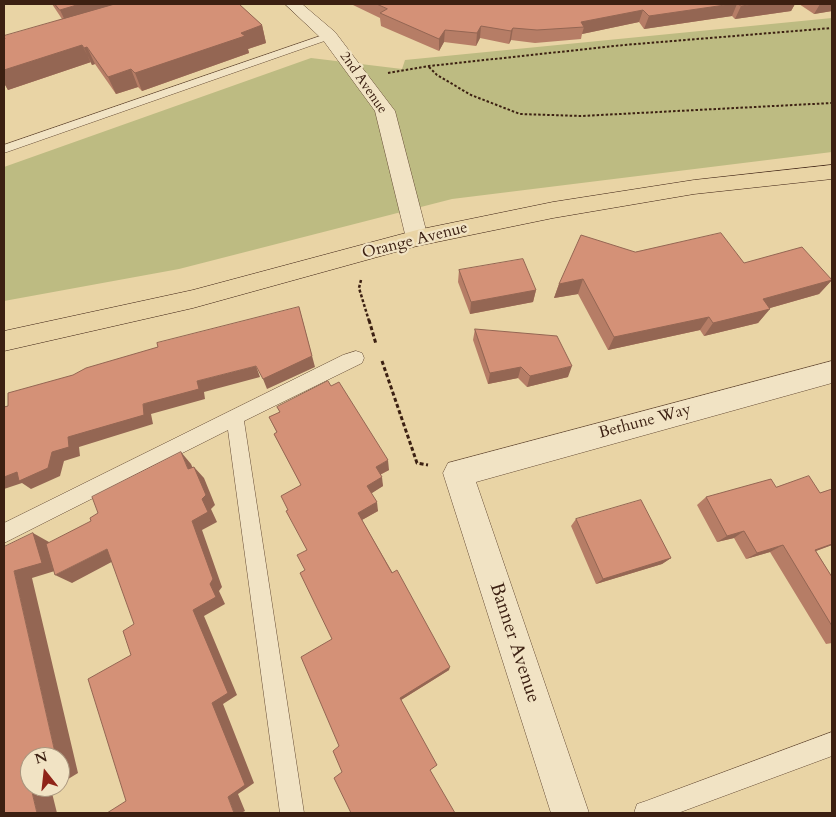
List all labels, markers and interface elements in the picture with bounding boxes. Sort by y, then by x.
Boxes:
street label: 2nd Avenue [336,49,390,117]
street label: Orange Avenue [360,219,470,263]
street label: Bethune Way [597,401,693,443]
street label: Banner Avenue [484,580,544,706]
north arrow [20,747,70,797]
text: N [33,747,49,769]

